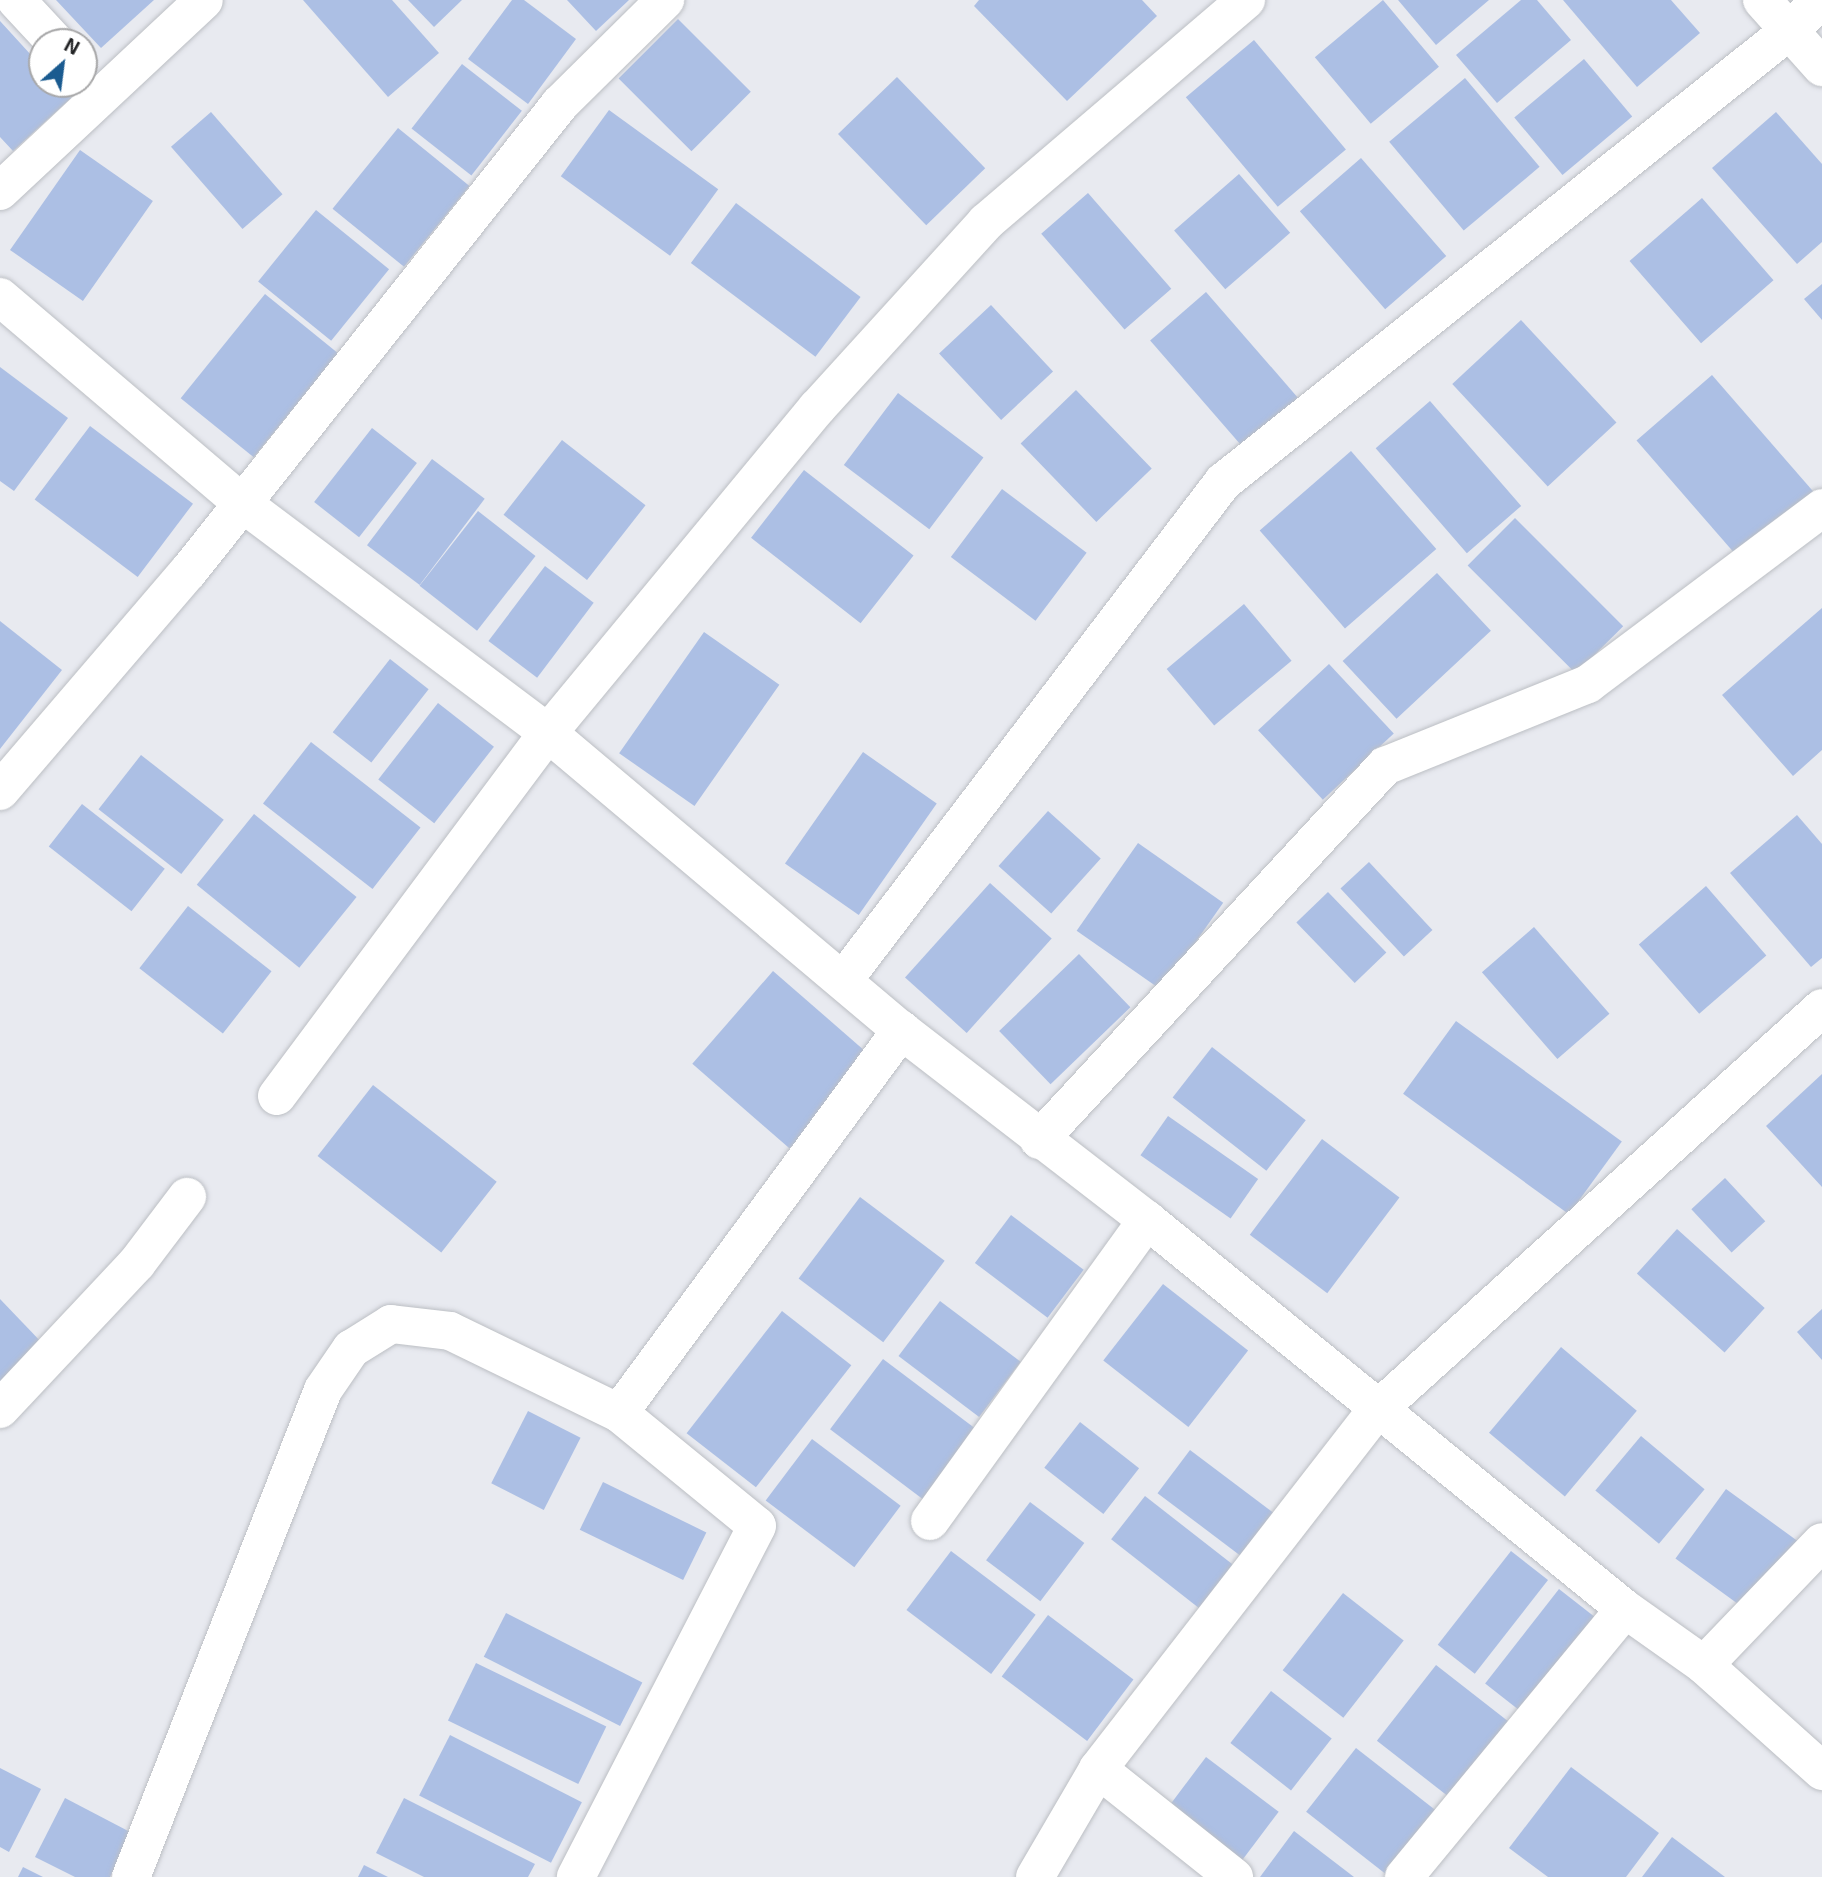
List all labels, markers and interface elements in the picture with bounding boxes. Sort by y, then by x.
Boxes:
north arrow [28,28,98,98]
text: N [61,32,84,59]

